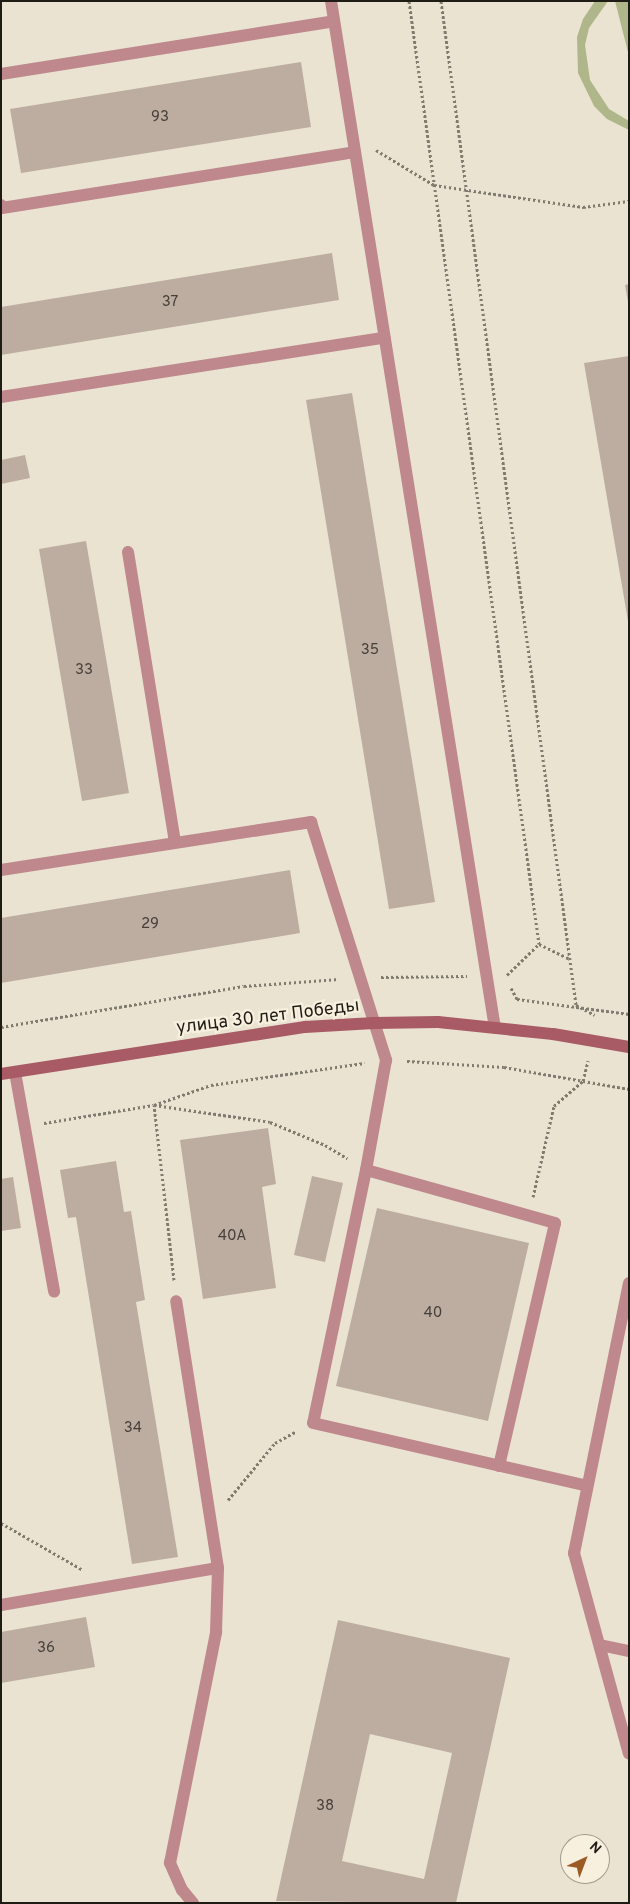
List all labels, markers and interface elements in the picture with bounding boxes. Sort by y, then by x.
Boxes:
house number: 93 [151,109,169,127]
house number: 37 [162,294,178,312]
house number: 35 [361,642,379,660]
house number: 33 [75,662,93,680]
house number: 29 [141,916,159,934]
street label: улица 30 лет Победы [175,996,361,1040]
house number: 40А [218,1228,246,1246]
house number: 40 [424,1305,442,1323]
house number: 34 [124,1420,142,1438]
house number: 36 [37,1640,55,1658]
house number: 38 [316,1798,334,1816]
north arrow [560,1834,610,1884]
text: N [585,1839,604,1858]

